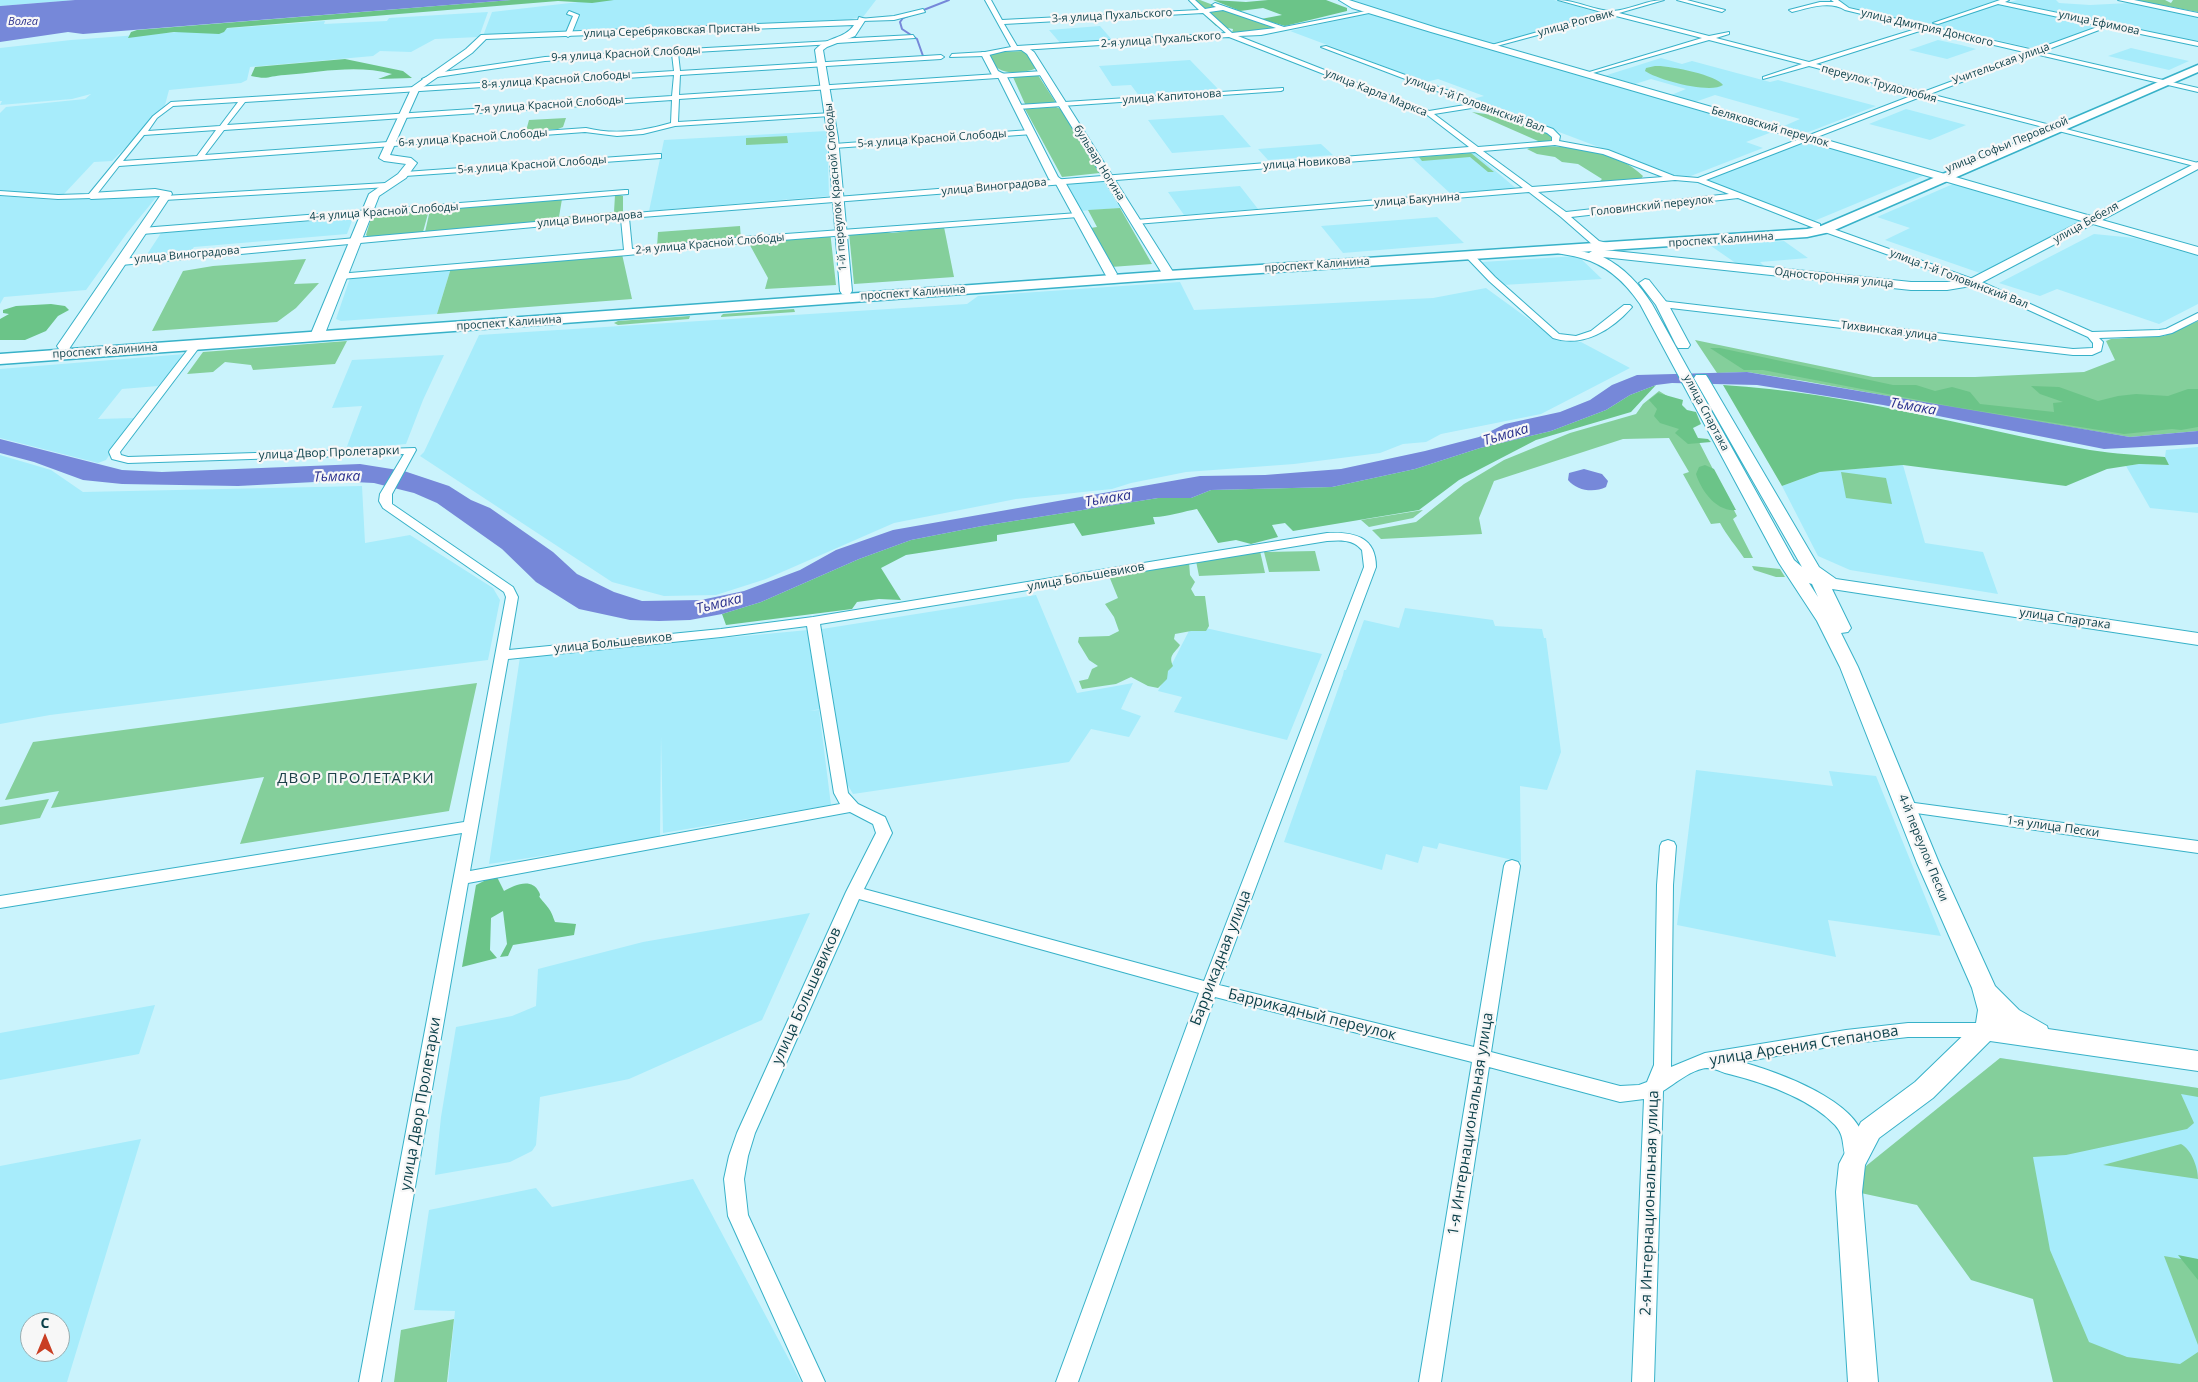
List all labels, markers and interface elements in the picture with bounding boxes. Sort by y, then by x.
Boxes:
street label: 3-я улица Пухальского [1051,6,1173,26]
street label: улица Роговик [1537,6,1615,40]
street label: улица Дмитрия Донского [1860,6,1994,50]
street label: улица Ефимова [2057,8,2141,38]
water label: Волга [8,15,38,29]
street label: улица Серебряковская Пристань [584,21,760,41]
street label: 2-я улица Пухальского [1100,29,1222,51]
street label: Учительская улица [1951,40,2051,88]
street label: 9-я улица Красной Слободы [551,43,701,65]
street label: переулок Трудолюбия [1820,62,1938,106]
street label: улица Карла Маркса [1323,66,1429,120]
street label: 8-я улица Красной Слободы [481,68,631,92]
street label: улица 1-й Головинский Вал [1404,73,1546,135]
street label: улица Капитонова [1122,87,1222,107]
street label: 7-я улица Красной Слободы [474,93,624,117]
street label: 1-й переулок Красной Слободы [822,102,850,272]
street label: Беляковский переулок [1710,104,1830,150]
street label: улица Софьи Перовской [1944,114,2070,176]
street label: бульвар Ногина [1071,123,1127,203]
street label: 6-я улица Красной Слободы [398,126,548,150]
street label: 5-я улица Красной Слободы [857,127,1007,151]
street label: 5-я улица Красной Слободы [457,153,607,177]
street label: улица Новикова [1263,153,1351,173]
street label: улица Виноградова [941,176,1047,198]
street label: улица Бакунина [1374,190,1460,210]
street label: Головинский переулок [1590,193,1714,219]
street label: 4-я улица Красной Слободы [309,200,459,224]
street label: улица Бебеля [2051,200,2121,246]
street label: улица Виноградова [537,208,643,230]
street label: проспект Калинина [1668,230,1774,250]
street label: 2-я улица Красной Слободы [635,231,785,257]
street label: улица Виноградова [134,244,240,266]
street label: улица 1-й Головинский Вал [1888,246,2030,312]
street label: проспект Калинина [1264,255,1370,275]
street label: Односторонняя улица [1774,265,1894,291]
street label: проспект Калинина [860,283,966,303]
street label: проспект Калинина [456,313,562,333]
street label: Тихвинская улица [1840,319,1938,343]
street label: проспект Калинина [52,341,158,361]
street label: улица Спартака [1680,373,1732,453]
water label: Тьмака [1889,395,1937,419]
water label: Тьмака [1481,421,1531,449]
street label: улица Двор Пролетарки [258,443,400,463]
water label: Тьмака [314,468,360,486]
water label: Тьмака [1084,487,1132,511]
street label: улица Большевиков [1026,560,1146,594]
water label: Тьмака [694,590,744,618]
street label: улица Спартака [2018,605,2112,633]
street label: улица Большевиков [553,630,673,656]
district label: ДВОР ПРОЛЕТАРКИ [275,770,437,788]
street label: 4-й переулок Пески [1895,792,1951,904]
street label: 1-я улица Пески [2006,813,2100,841]
street label: Баррикадная улица [1187,888,1255,1028]
street label: улица Большевиков [769,925,845,1067]
street label: Баррикадный переулок [1226,985,1398,1045]
street label: 1-я Интернациональная улица [1444,1011,1498,1237]
street label: улица Двор Пролетарки [397,1016,445,1192]
street label: улица Арсения Степанова [1708,1022,1900,1070]
street label: 2-я Интернациональная улица [1637,1090,1663,1316]
north arrow [20,1312,70,1362]
text: С [41,1313,49,1332]

